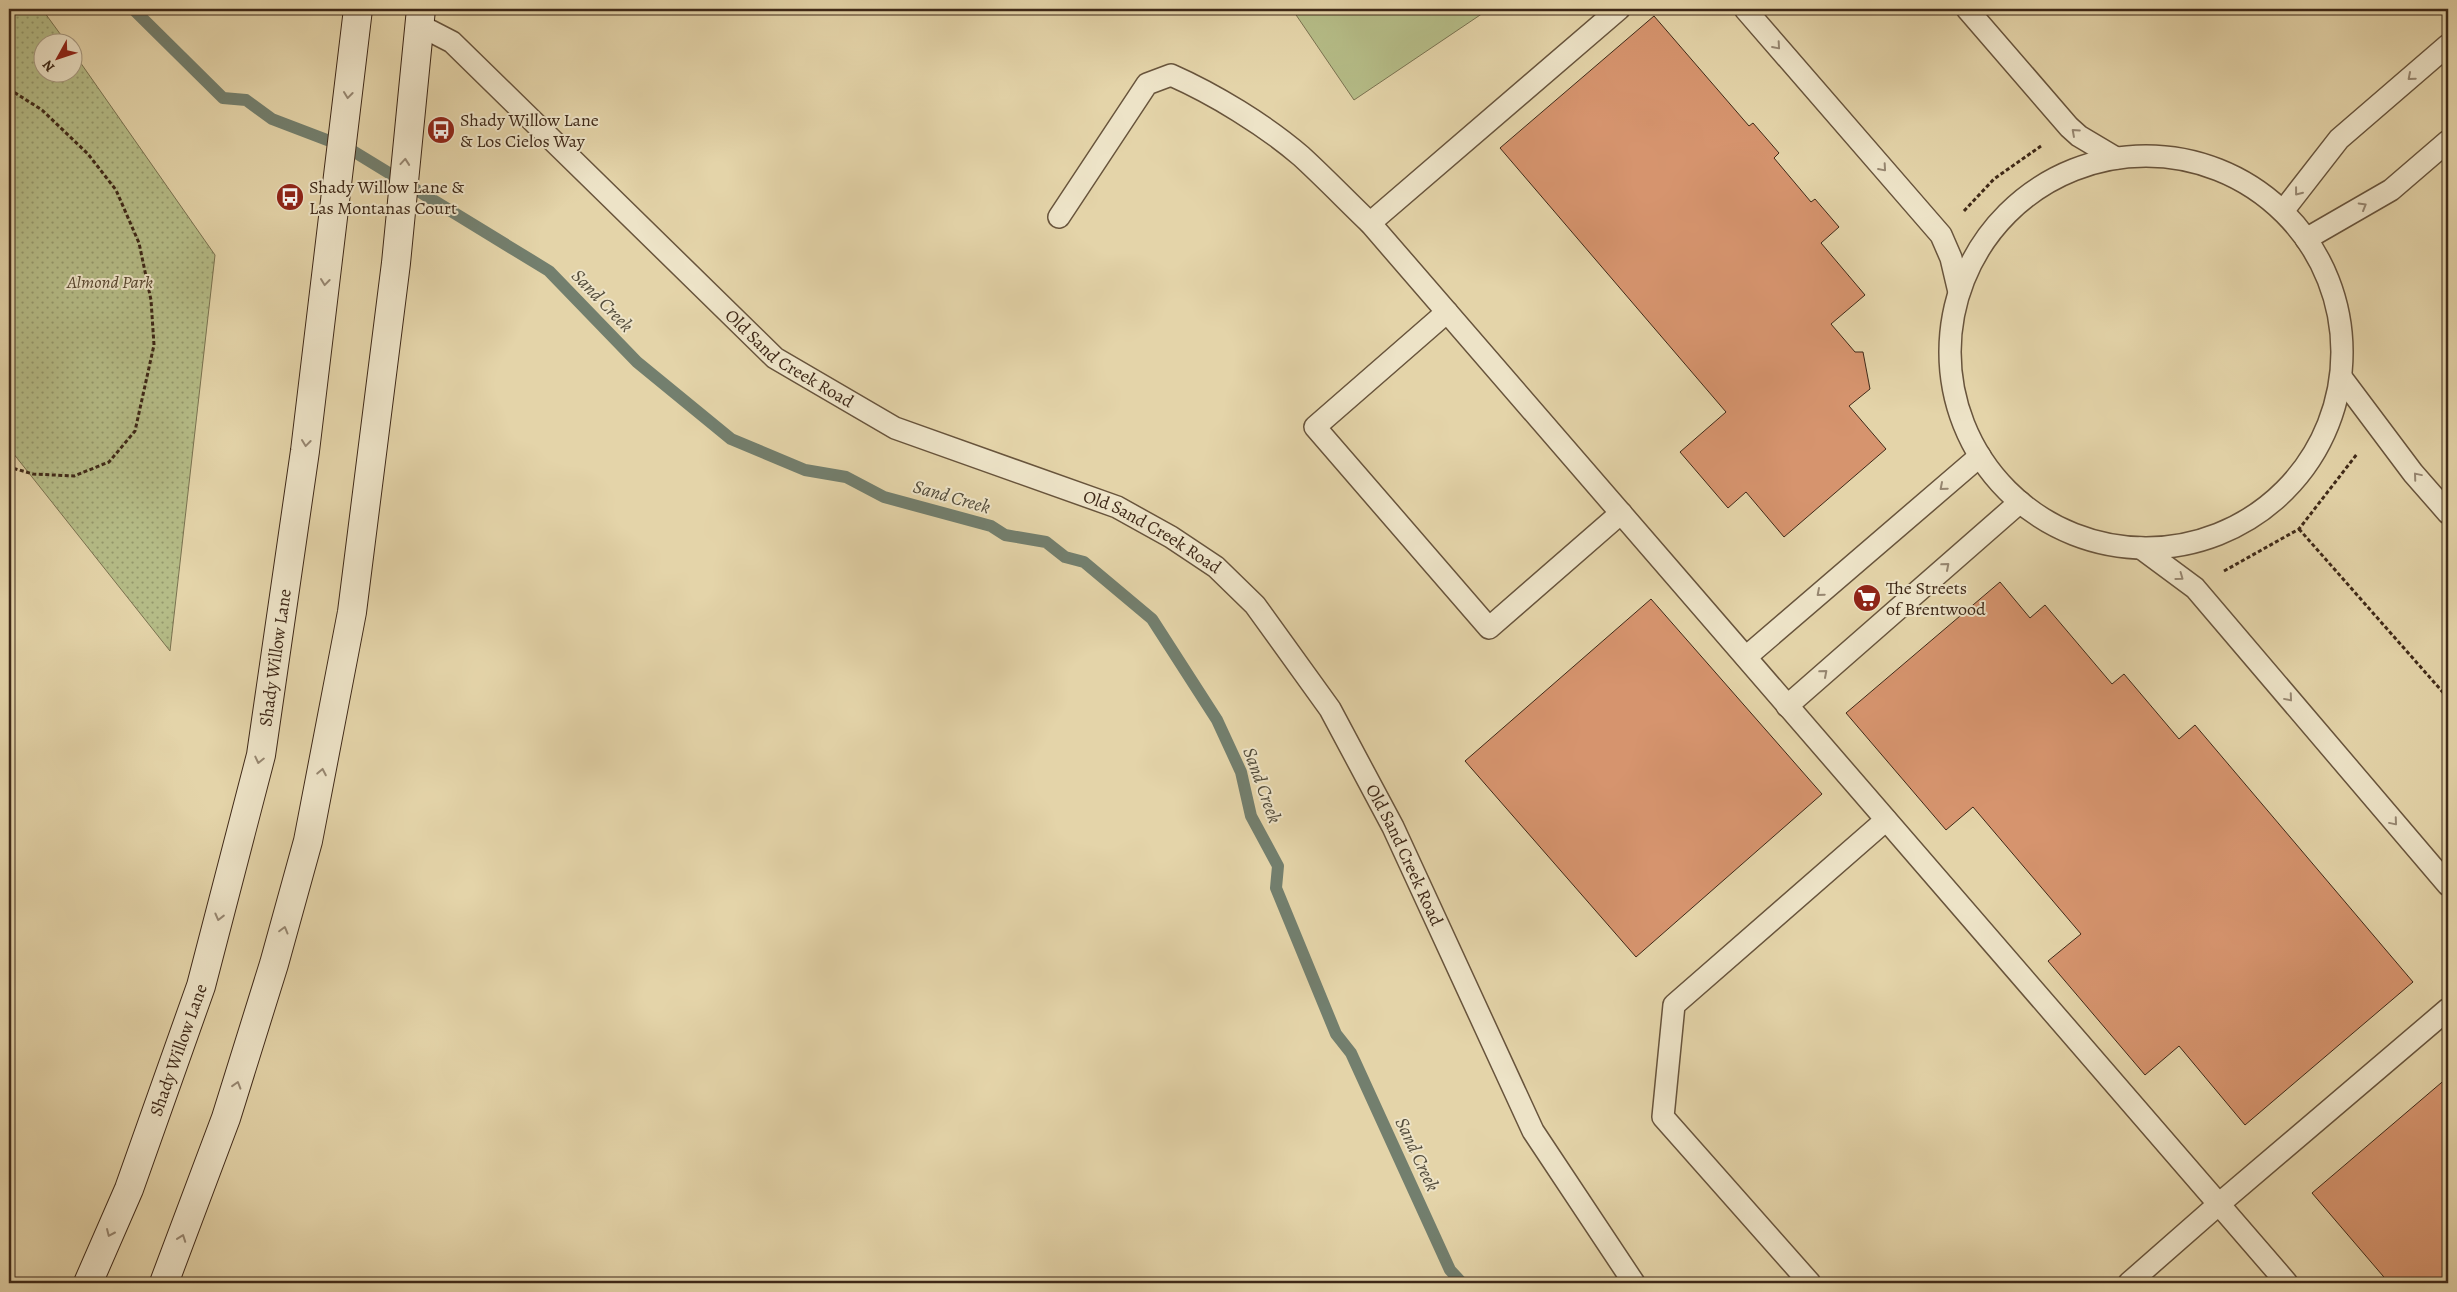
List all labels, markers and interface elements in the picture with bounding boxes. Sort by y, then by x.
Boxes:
north arrow [32,32,82,82]
one-way arrow [1771,40,1780,49]
text: N [38,56,59,76]
one-way arrow [2408,72,2417,81]
one-way arrow [343,91,354,99]
place label: Shady Willow Lane & Los Cielos Way [460,108,599,153]
bus stop icon: Shady Willow Lane & Los Cielos Way [426,115,456,145]
one-way arrow [2072,129,2081,138]
one-way arrow [400,158,411,166]
one-way arrow [1878,163,1887,172]
place label: Shady Willow Lane & Las Montanas Court [309,175,464,220]
bus stop icon: Shady Willow Lane & Las Montanas Court [275,182,305,212]
one-way arrow [2295,186,2303,195]
one-way arrow [2358,203,2367,213]
water label: Sand Creek [565,263,639,338]
park label: Almond Park [66,270,153,294]
one-way arrow [320,278,331,286]
street label: Old Sand Creek Road [720,304,858,414]
one-way arrow [301,440,312,448]
one-way arrow [2413,473,2422,482]
water label: Sand Creek [910,474,993,520]
one-way arrow [1940,482,1949,491]
street label: Old Sand Creek Road [1080,484,1226,579]
one-way arrow [1940,563,1949,572]
one-way arrow [2174,571,2184,580]
place label: The Streets of Brentwood [1886,576,1986,621]
supermarket icon: The Streets of Brentwood [1852,583,1882,613]
street label: Shady Willow Lane [253,587,297,728]
one-way arrow [1817,588,1826,596]
one-way arrow [1818,670,1827,679]
one-way arrow [2283,692,2291,701]
water label: Sand Creek [1236,744,1288,827]
one-way arrow [254,755,265,764]
one-way arrow [316,767,326,776]
street label: Old Sand Creek Road [1360,780,1449,930]
one-way arrow [2388,816,2397,825]
one-way arrow [214,913,225,922]
one-way arrow [278,925,289,934]
street label: Shady Willow Lane [144,980,213,1120]
one-way arrow [231,1081,241,1090]
water label: Sand Creek [1389,1113,1446,1196]
one-way arrow [105,1228,116,1237]
one-way arrow [176,1234,186,1243]

